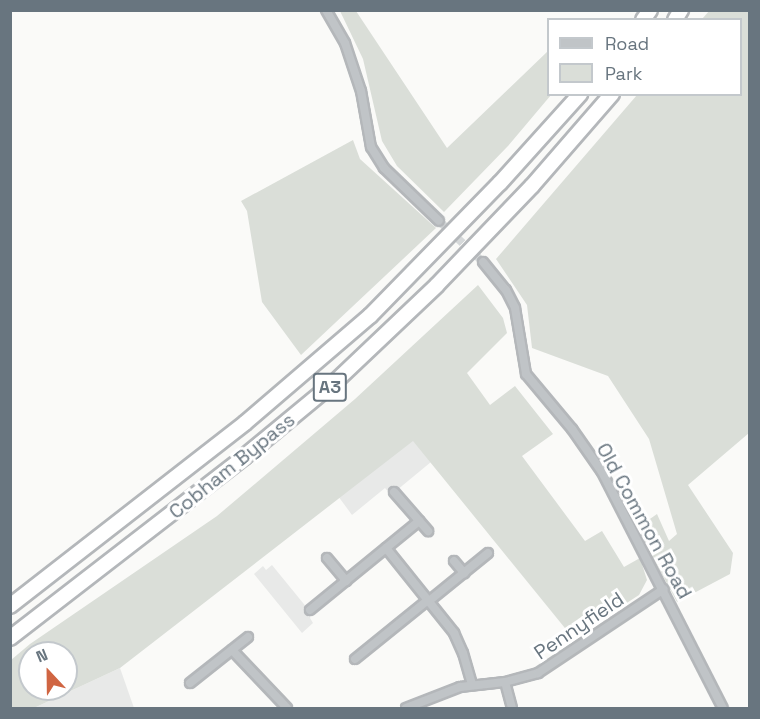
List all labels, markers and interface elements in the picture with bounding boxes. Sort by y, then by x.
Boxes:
legend [547,18,742,96]
text: Road [605,32,649,55]
text: Park [605,62,642,85]
road number: A3 [312,372,348,402]
street label: Cobham Bypass [164,408,300,524]
street label: Old Common Road [591,439,697,603]
street label: Pennyfield [530,587,628,665]
north arrow [18,641,78,701]
text: N [33,644,51,667]

